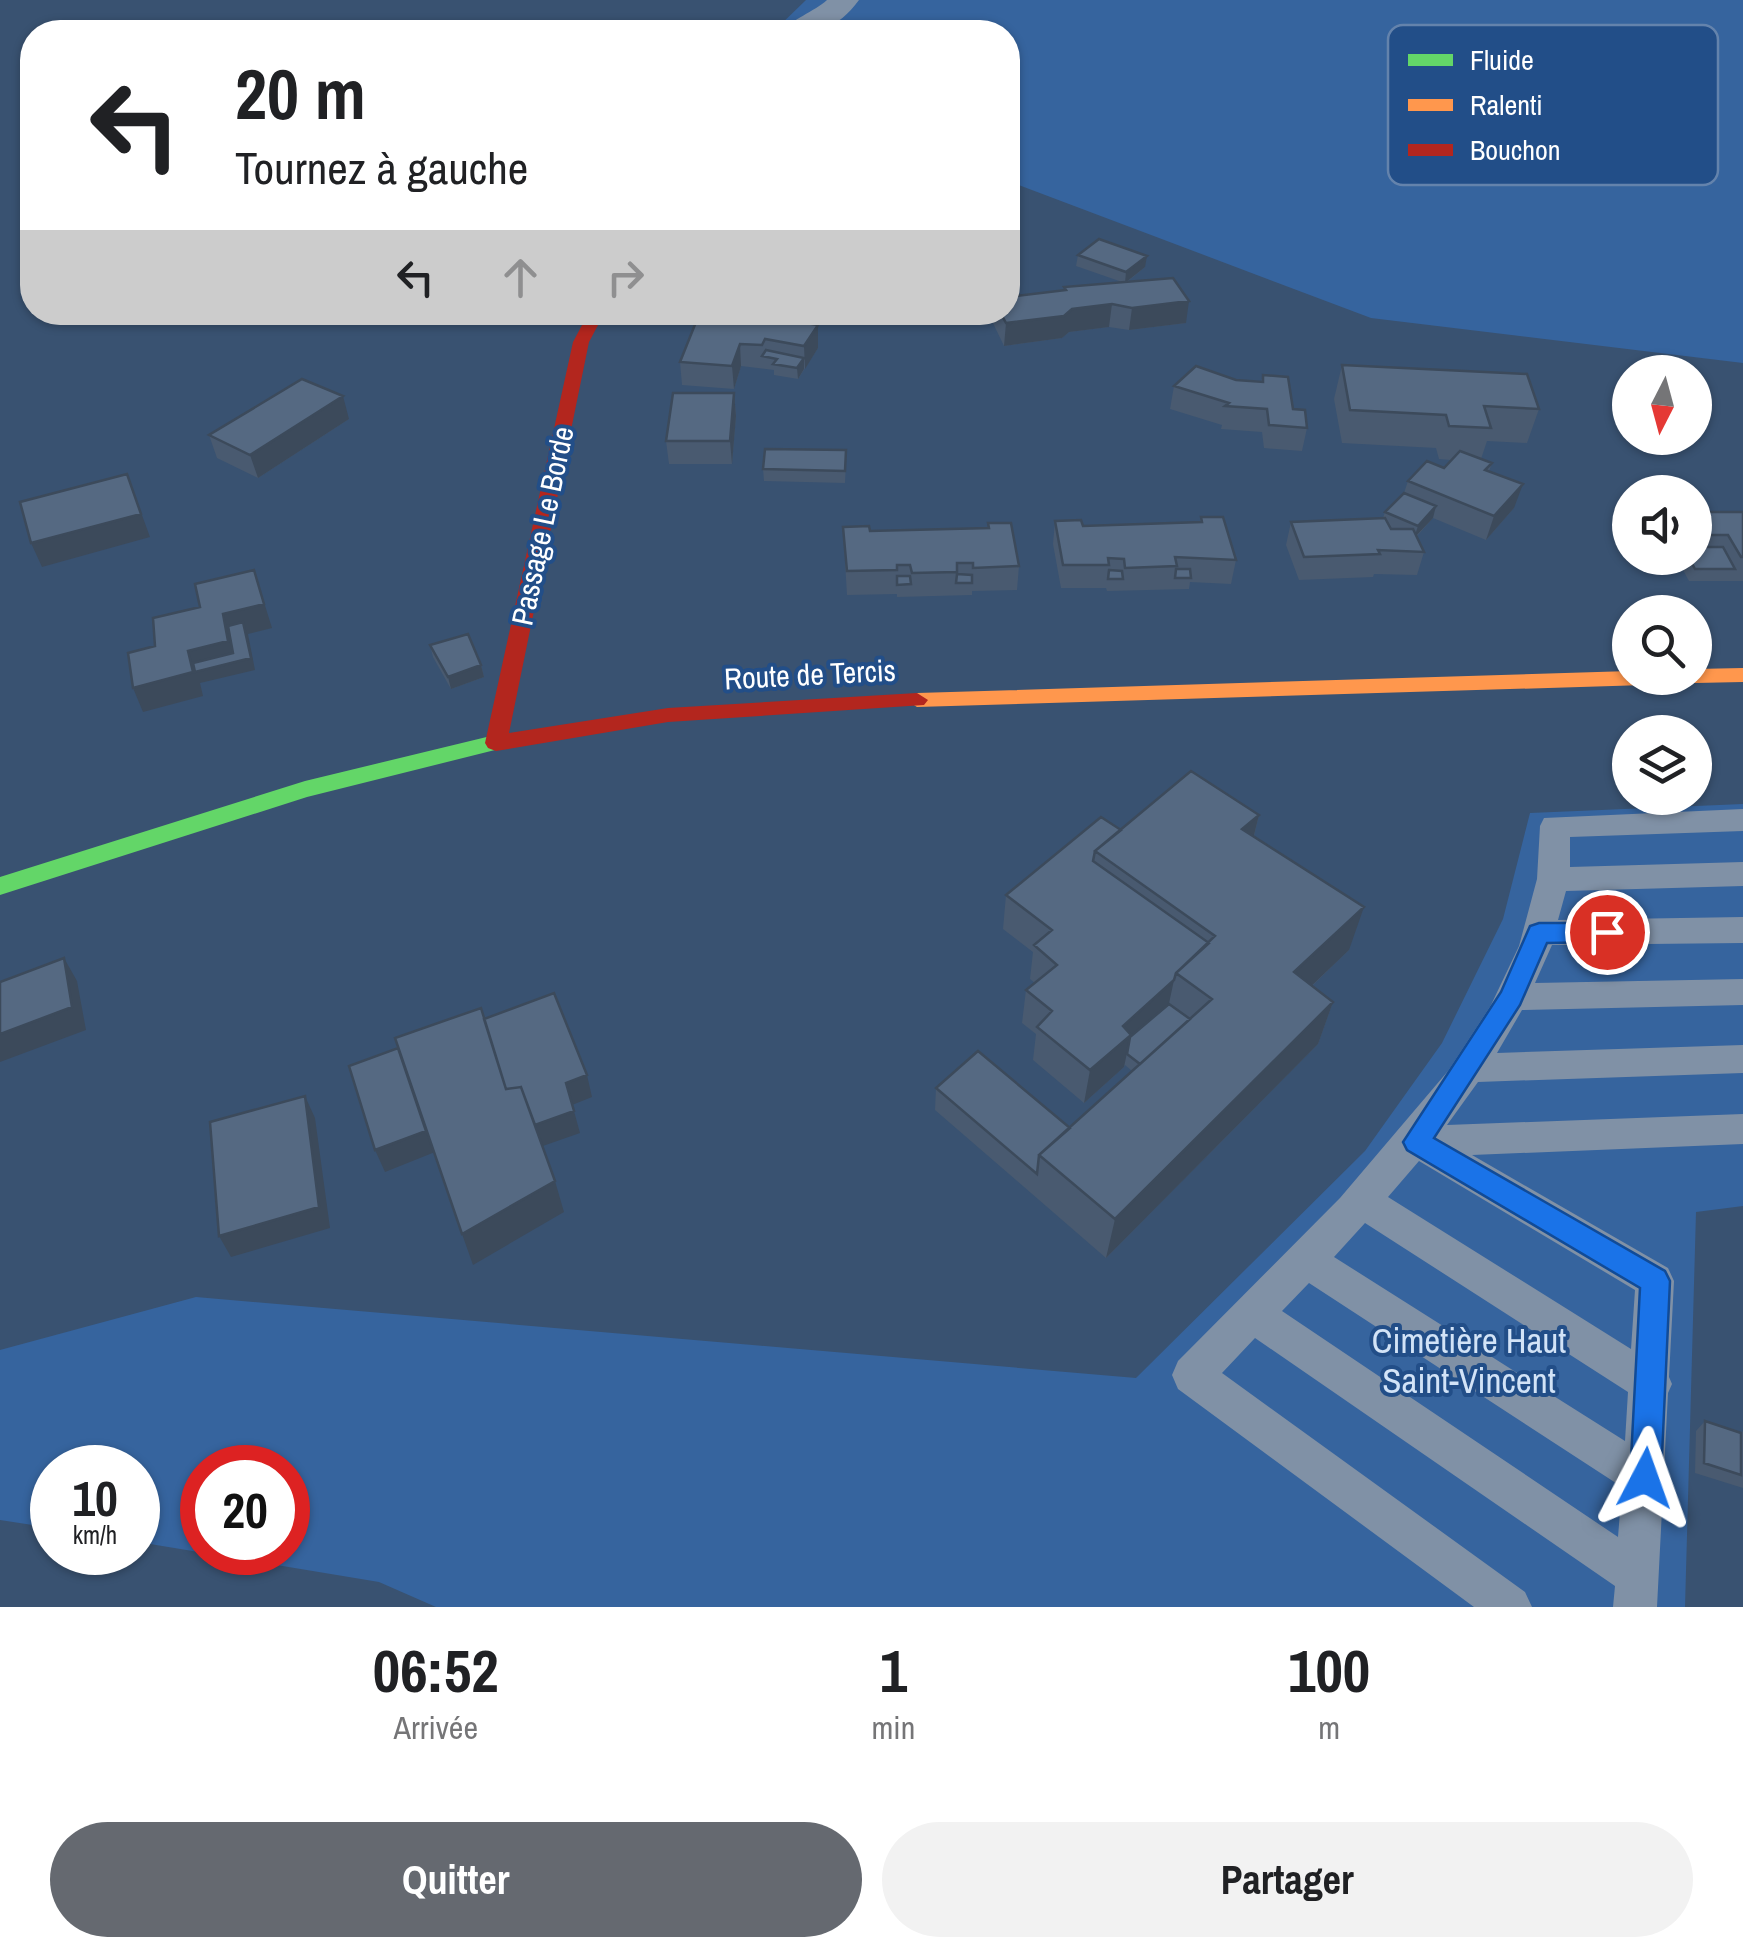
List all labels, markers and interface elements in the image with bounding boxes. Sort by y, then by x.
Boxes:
legend [1388,25,1718,185]
text: Fluide [1470,41,1534,79]
text: 20 m [235,47,366,141]
icon: left [70,60,200,190]
text: Ralenti [1470,86,1543,124]
text: Bouchon [1470,131,1561,169]
text: Tournez à gauche [235,137,528,198]
icon: left [388,250,443,305]
icon: ahead [493,250,548,305]
icon: right [598,250,653,305]
north arrow [1612,355,1712,455]
map controls [1612,355,1712,815]
street label: Passage Le Borde [501,423,583,629]
button: sound [1612,475,1712,575]
button: search [1612,595,1712,695]
street label: Route de Tercis [723,650,897,698]
button: layers [1612,715,1712,815]
pin [1565,890,1650,975]
icon: arrive [1580,905,1635,960]
park label: Cimetière Haut Saint-Vincent [1372,1317,1566,1404]
position arrow [1593,1426,1697,1530]
speed limit sign: 20 [180,1445,310,1575]
text: 10 [72,1464,118,1532]
text: km/h [73,1518,117,1552]
text: 06:52 [373,1630,499,1711]
text: 1 [880,1630,907,1711]
text: 100 [1288,1630,1370,1711]
text: Arrivée [393,1706,478,1749]
text: min [871,1706,915,1749]
text: m [1318,1706,1340,1749]
button: Quitter [50,1822,862,1937]
button: Partager [882,1822,1693,1937]

